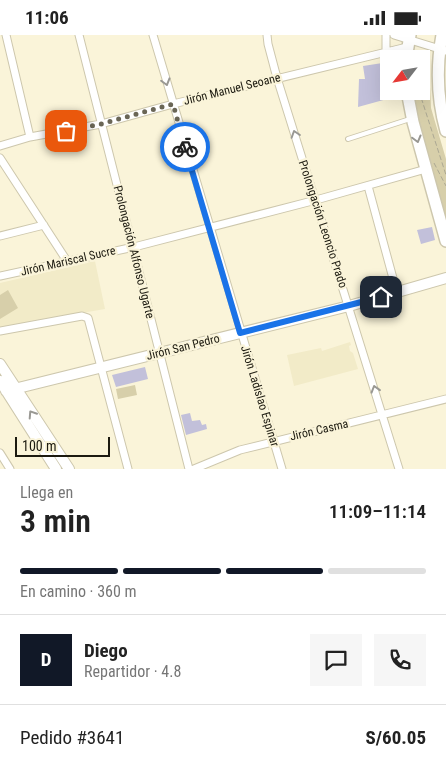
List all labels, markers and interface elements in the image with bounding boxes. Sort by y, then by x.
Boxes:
text: 11:06 [25,6,69,29]
north arrow [380,50,430,100]
map controls [380,50,430,100]
street label: Jirón Manuel Seoane [182,70,282,108]
one-way arrow [161,77,171,85]
pin [45,110,87,152]
icon: bag [52,117,80,145]
courier [160,122,210,172]
one-way arrow [291,130,301,138]
icon: bike [171,133,199,161]
one-way arrow [412,134,422,142]
street label: Prolongación Leoncio Prado [296,158,350,290]
street label: Prolongación Alfonso Ugarte [111,184,157,320]
street label: Jirón Mariscal Sucre [19,243,117,279]
pin [360,276,402,318]
icon: home [367,283,395,311]
street label: Jirón San Pedro [145,331,221,363]
street label: Jirón Ladislao Espinar [238,344,282,449]
one-way arrow [371,385,381,393]
one-way arrow [29,410,39,419]
street label: Jirón Casma [288,416,350,444]
scale bar [15,434,110,457]
text: 100 m [22,438,57,454]
text: Llega en [20,483,73,502]
text: 11:09–11:14 [329,500,426,523]
text: 3 min [20,502,91,540]
text: En camino · 360 m [20,582,137,601]
button: chat [310,634,362,686]
button: phone [374,634,426,686]
text: Diego [84,639,128,662]
text: D [41,648,51,671]
text: Repartidor · 4.8 [84,662,181,681]
text: Pedido #3641 [20,726,124,749]
text: S/60.05 [366,726,426,749]

